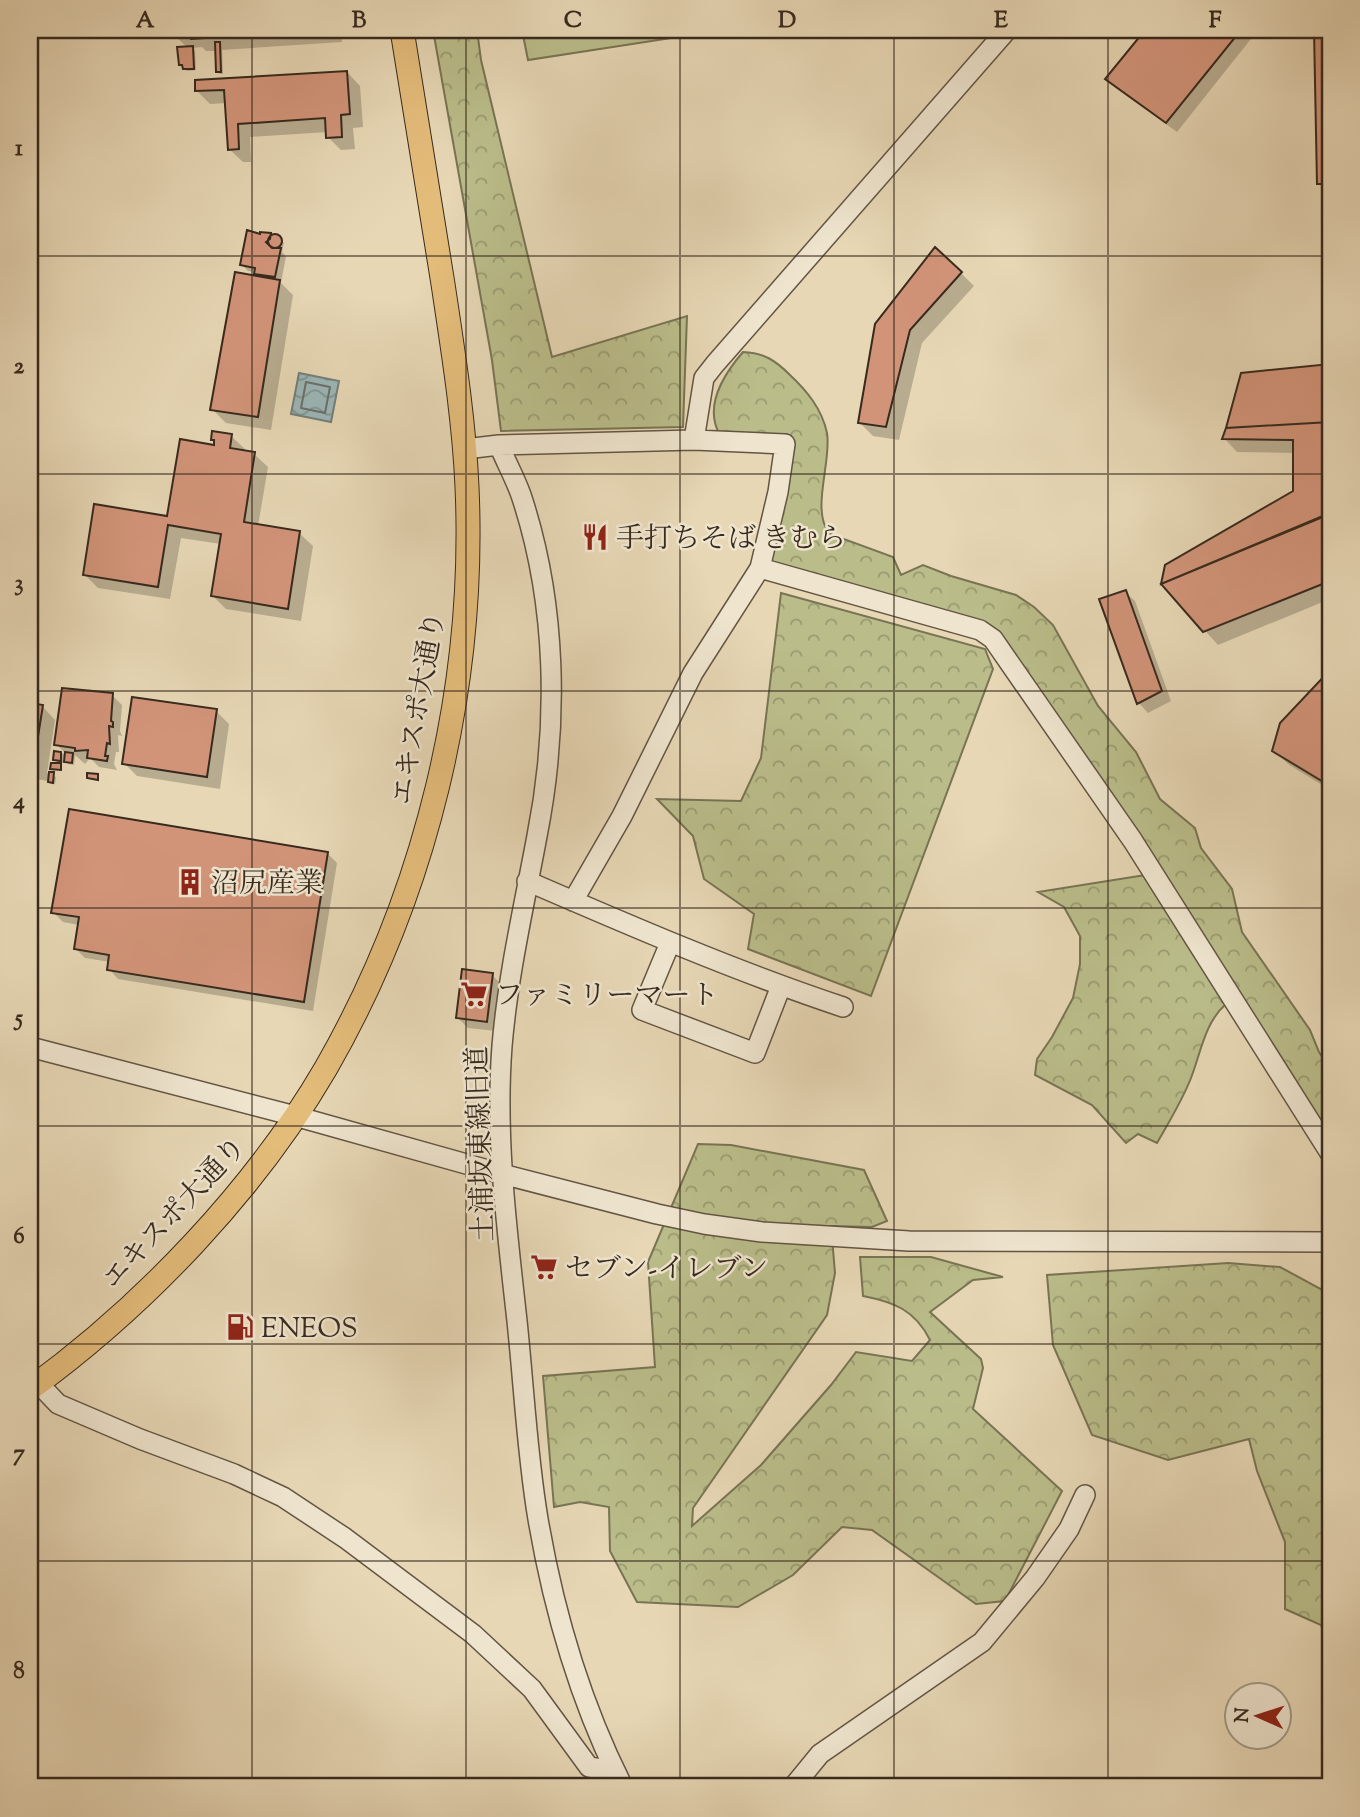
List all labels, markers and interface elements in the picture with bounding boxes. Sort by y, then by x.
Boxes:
text: A [136,5,155,38]
text: B [352,5,367,38]
text: C [564,5,582,38]
text: D [778,5,796,38]
text: E [994,5,1008,38]
text: F [1209,5,1222,38]
text: 1 [15,133,23,166]
text: 2 [14,351,25,384]
place label: 手打ちそば きむら [616,520,846,560]
restaurant icon: 手打ちそば きむら [580,522,610,552]
text: 3 [14,568,24,601]
street label: エキスポ大通り [383,609,457,808]
text: 4 [12,786,25,819]
place label: 沼尻産業 [211,865,323,905]
building icon: 沼尻産業 [175,867,205,897]
place label: ファミリーマート [495,977,718,1017]
supermarket icon: ファミリーマート [459,979,489,1009]
text: 5 [13,1003,23,1036]
street label: 土浦坂東線旧道 [459,1045,505,1243]
street label: エキスポ大通り [94,1129,256,1299]
text: 6 [13,1221,25,1254]
place label: セブン-イレブン [565,1250,768,1290]
supermarket icon: セブン-イレブン [529,1252,559,1282]
place label: ENEOS [261,1310,358,1350]
fuel station icon: ENEOS [225,1312,255,1342]
text: 7 [13,1438,25,1471]
text: 8 [13,1656,25,1689]
north arrow [1224,1680,1294,1750]
text: N [1230,1707,1257,1724]

